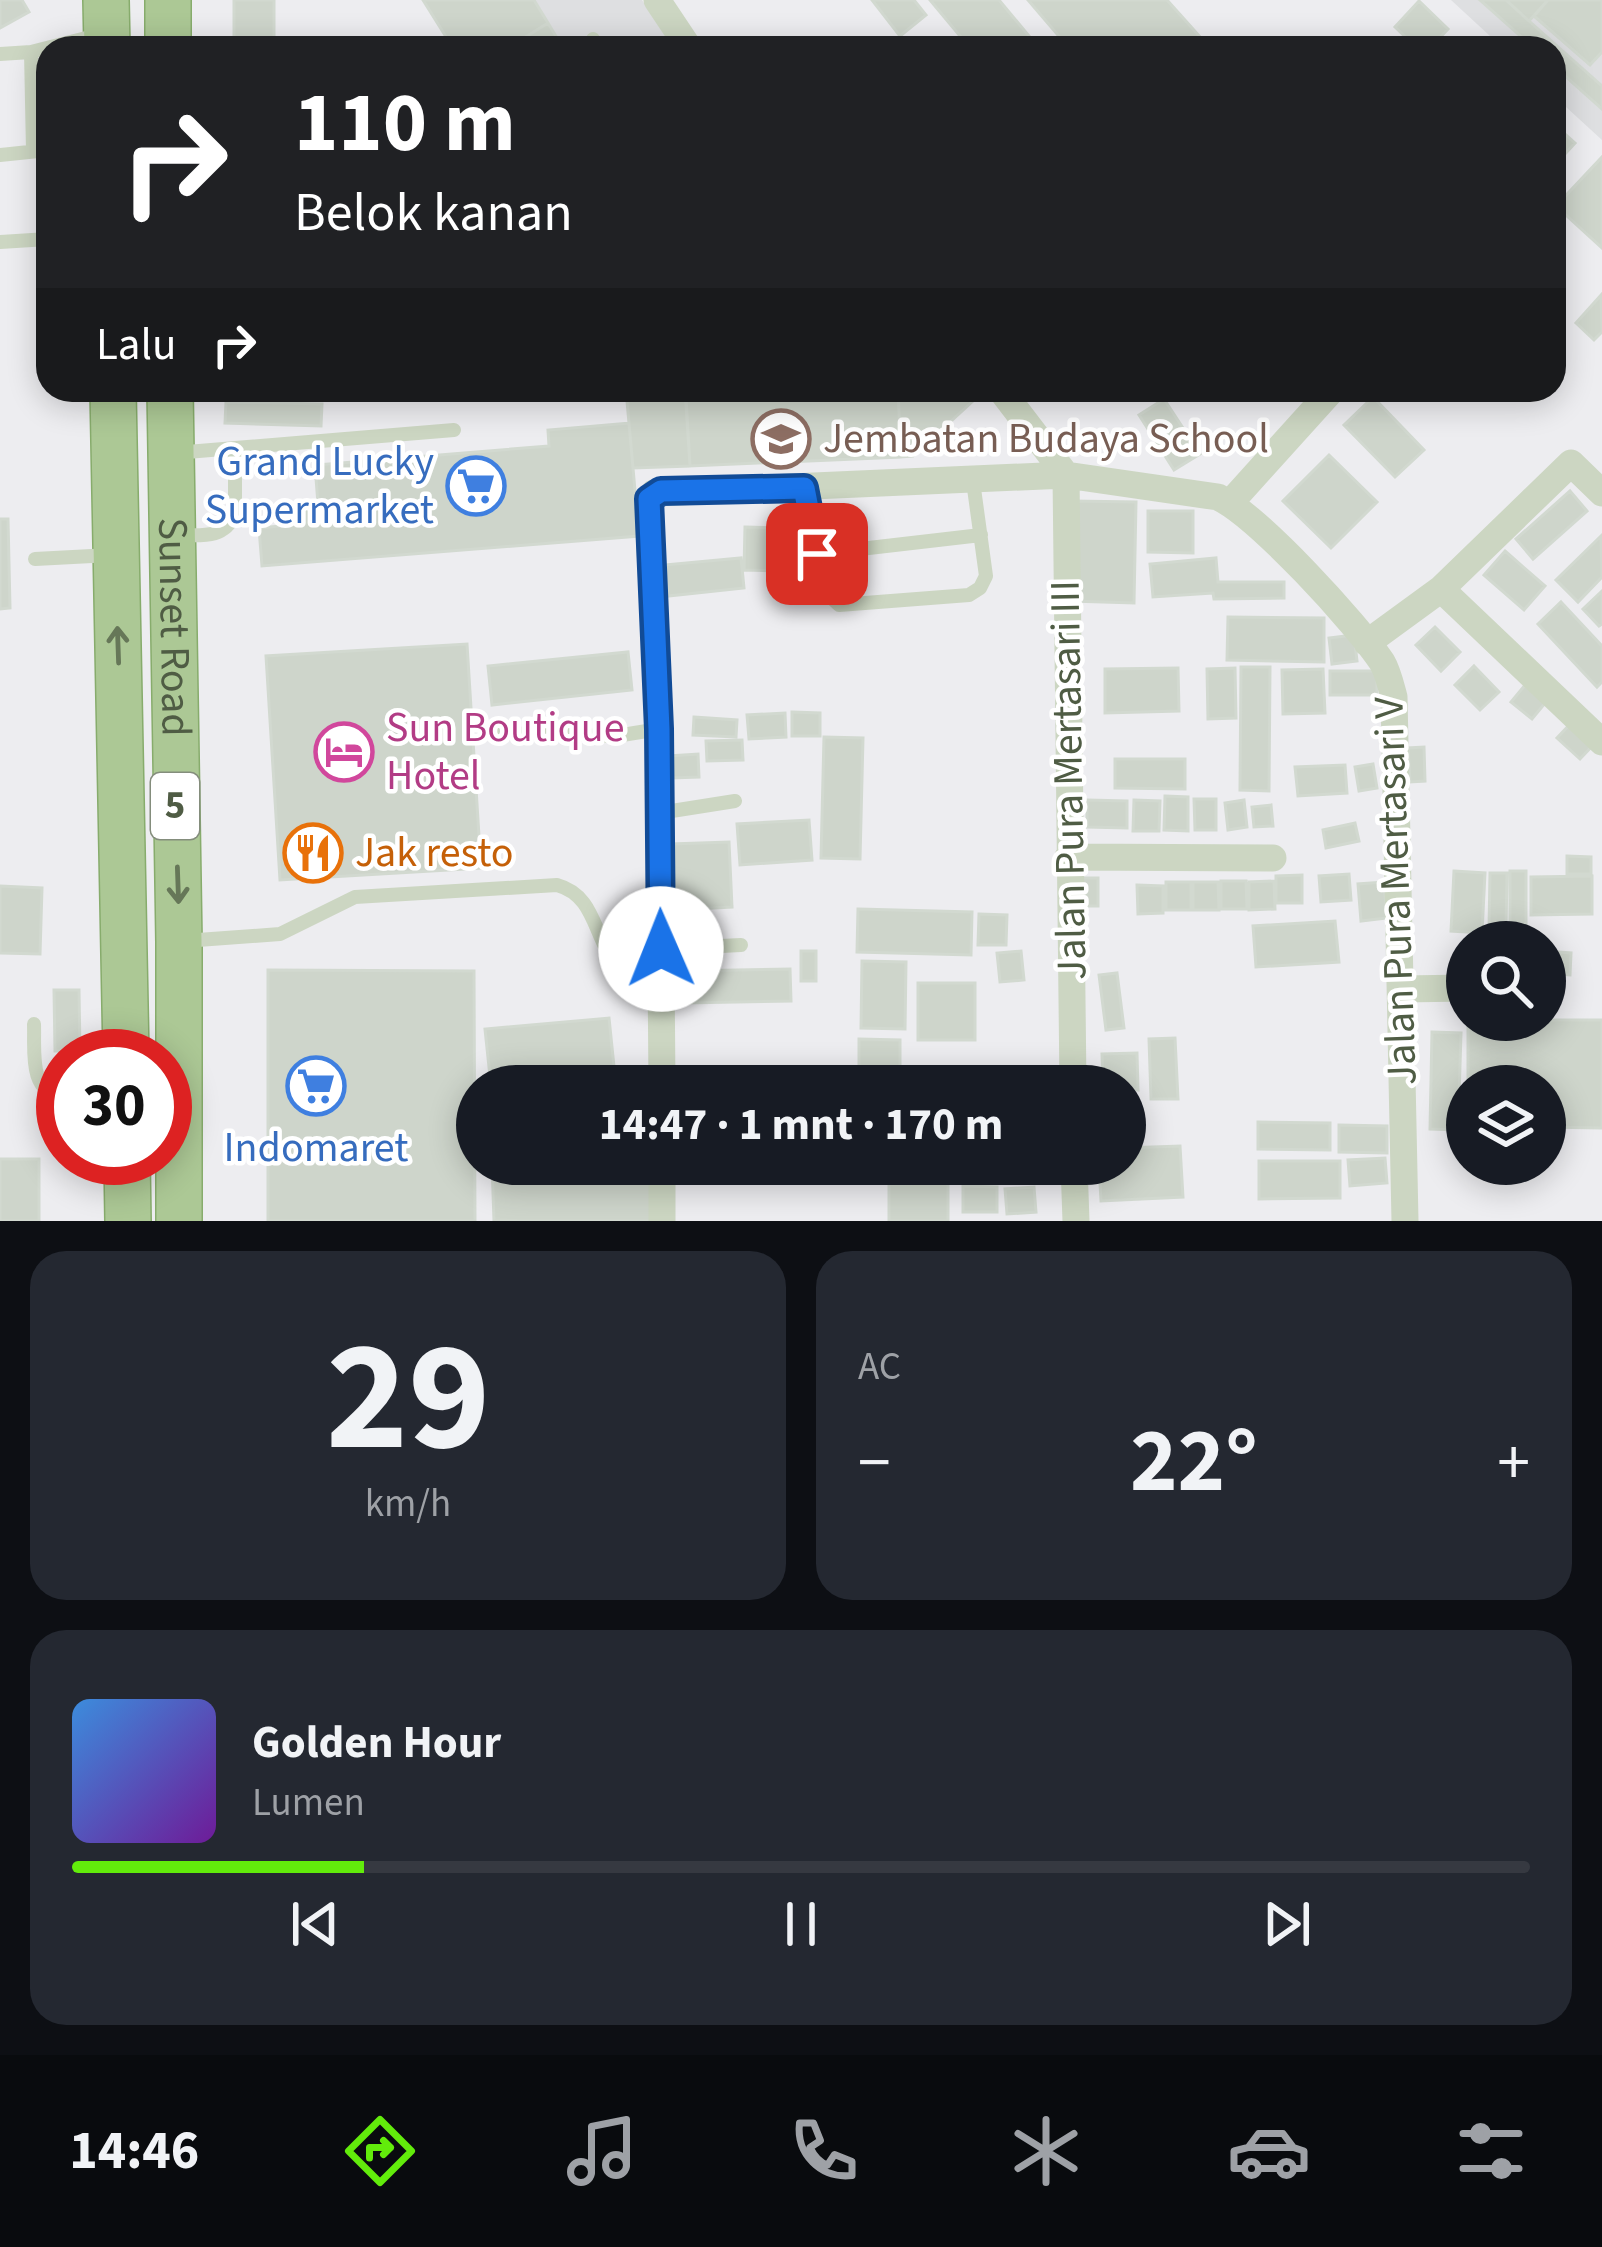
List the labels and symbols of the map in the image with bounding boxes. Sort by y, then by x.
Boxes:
school or university icon: Jembatan Budaya School [750,408,812,470]
place label: Jembatan Budaya School [823,409,1269,469]
place label: Grand Lucky Supermarket [205,432,434,540]
supermarket icon: Grand Lucky Supermarket [445,455,507,517]
pin [766,503,868,605]
street label: Sunset Road [142,517,206,737]
street label: Jalan Pura Mertasari III [1036,580,1102,980]
one-way arrow [107,626,130,665]
street label: Jalan Pura Mertasari V [1359,695,1433,1086]
place label: Sun Boutique Hotel [386,698,624,806]
hotel icon: Sun Boutique Hotel [313,721,375,783]
road number: 5 [151,773,199,839]
restaurant icon: Jak resto [282,822,344,884]
place label: Jak resto [355,823,514,883]
one-way arrow [166,865,189,904]
position arrow [598,886,724,1012]
speed limit sign: 30 [36,1029,192,1185]
supermarket icon: Indomaret [285,1055,347,1117]
place label: Indomaret [224,1118,408,1178]

